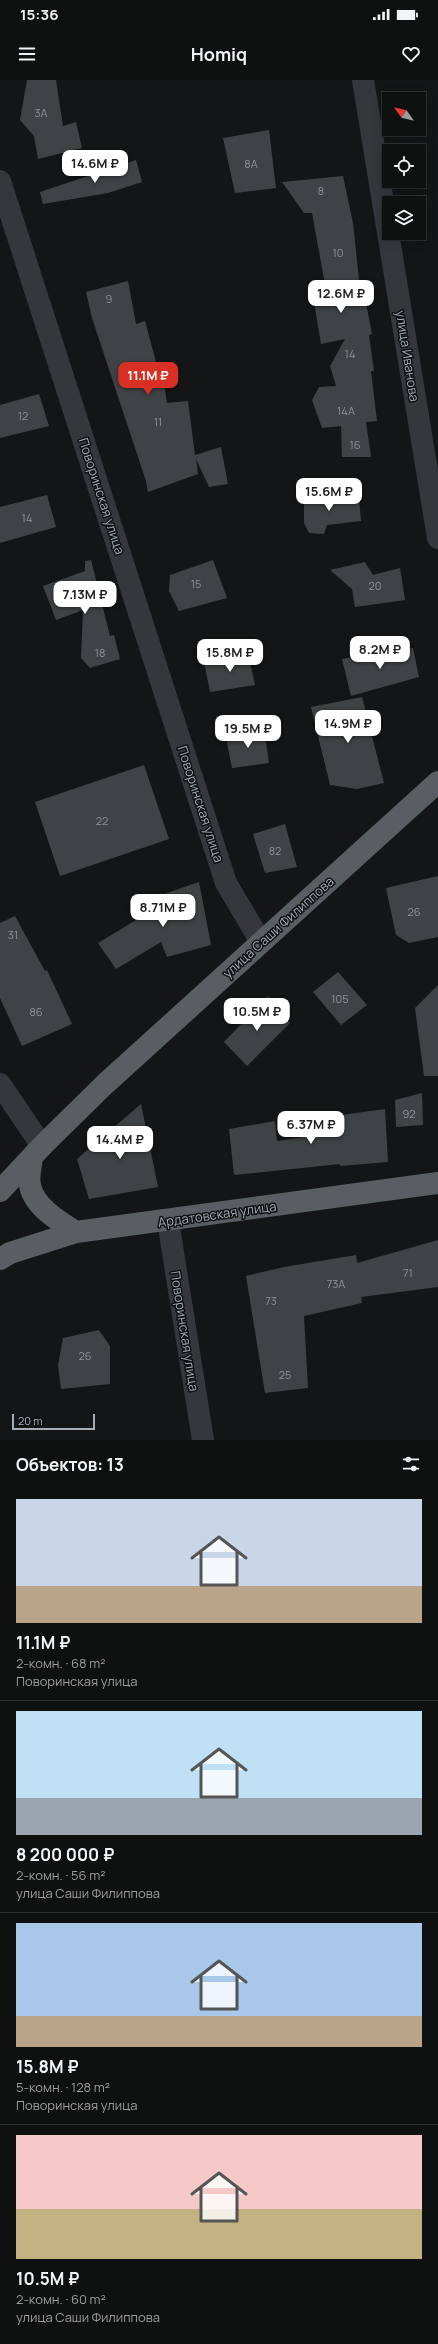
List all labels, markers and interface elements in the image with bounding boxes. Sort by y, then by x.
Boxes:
text: 15:36 [20,4,59,25]
text: Homiq [191,42,247,66]
icon: menu [16,43,38,65]
icon: heart [400,43,422,65]
north arrow [382,92,426,136]
map controls [382,92,426,240]
house number: 3А [34,105,48,120]
button: locate [382,144,426,188]
pin: 14.6M ₽ [58,150,132,184]
text: 14.6M ₽ [71,154,119,172]
house number: 8А [244,156,258,171]
house number: 8 [318,183,324,198]
button: layers [382,196,426,240]
house number: 10 [332,245,344,260]
pin: 12.6M ₽ [304,280,378,314]
text: 12.6M ₽ [317,284,365,302]
house number: 9 [106,291,113,306]
street label: улица Иванова [392,309,424,403]
house number: 14 [345,346,355,361]
pin: 11.1M ₽ [111,362,185,396]
text: 11.1M ₽ [127,366,169,384]
house number: 14А [337,403,355,418]
house number: 12 [18,408,28,423]
house number: 11 [154,414,162,429]
street label: Поворинская улица [75,435,129,557]
house number: 16 [349,437,361,452]
pin: 15.6M ₽ [292,478,366,512]
text: 15.6M ₽ [305,482,353,500]
house number: 14 [22,510,32,525]
house number: 15 [191,576,201,591]
house number: 20 [369,578,381,593]
pin: 7.13M ₽ [48,581,122,615]
text: 7.13M ₽ [63,585,107,603]
pin: 8.2M ₽ [347,636,413,670]
pin: 15.8M ₽ [193,639,267,673]
text: 8.2M ₽ [359,640,401,658]
text: 15.8M ₽ [206,643,254,661]
house number: 18 [95,645,105,660]
pin: 14.9M ₽ [311,710,385,744]
text: 14.9M ₽ [324,714,372,732]
pin: 19.5M ₽ [211,715,285,749]
text: 19.5M ₽ [224,719,272,737]
street label: Поворинская улица [174,743,228,865]
house number: 22 [96,813,108,828]
house number: 82 [269,843,281,858]
street label: улица Саши Филиппова [219,872,337,982]
pin: 8.71M ₽ [126,894,200,928]
text: 8.71M ₽ [139,898,187,916]
house number: 26 [407,904,421,919]
house number: 31 [8,927,18,942]
house number: 105 [331,991,349,1006]
pin: 10.5M ₽ [220,998,294,1032]
text: 10.5M ₽ [233,1002,281,1020]
house number: 86 [29,1004,43,1019]
house number: 92 [402,1106,416,1121]
pin: 6.37M ₽ [274,1111,348,1145]
text: 6.37M ₽ [286,1115,336,1133]
pin: 14.4M ₽ [83,1126,157,1160]
text: 14.4M ₽ [96,1130,144,1148]
street label: Ардатовская улица [157,1197,277,1231]
house number: 71 [403,1265,413,1280]
street label: Поворинская улица [167,1270,203,1392]
house number: 73А [327,1276,345,1291]
house number: 73 [265,1293,277,1308]
house number: 26 [78,1348,92,1363]
house number: 25 [279,1367,291,1382]
scale bar [12,1412,95,1431]
text: 20 m [18,1413,43,1428]
text: Объектов: 13 [16,1453,124,1476]
icon: filters [400,1453,422,1475]
icon: home [183,1525,255,1597]
text: 11.1M ₽ [16,1631,70,1654]
text: 2-комн. · 68 m² [16,1654,105,1672]
text: Поворинская улица [16,1672,137,1690]
icon: home [183,1737,255,1809]
text: 8 200 000 ₽ [16,1843,114,1866]
text: 2-комн. · 56 m² [16,1866,105,1884]
text: улица Саши Филиппова [16,1884,160,1902]
icon: home [183,1949,255,2021]
text: 15.8M ₽ [16,2055,79,2078]
text: 5-комн. · 128 m² [16,2078,110,2096]
text: Поворинская улица [16,2096,137,2114]
icon: home [183,2161,255,2233]
text: 10.5M ₽ [16,2267,79,2290]
text: 2-комн. · 60 m² [16,2290,106,2308]
text: улица Саши Филиппова [16,2308,160,2326]

